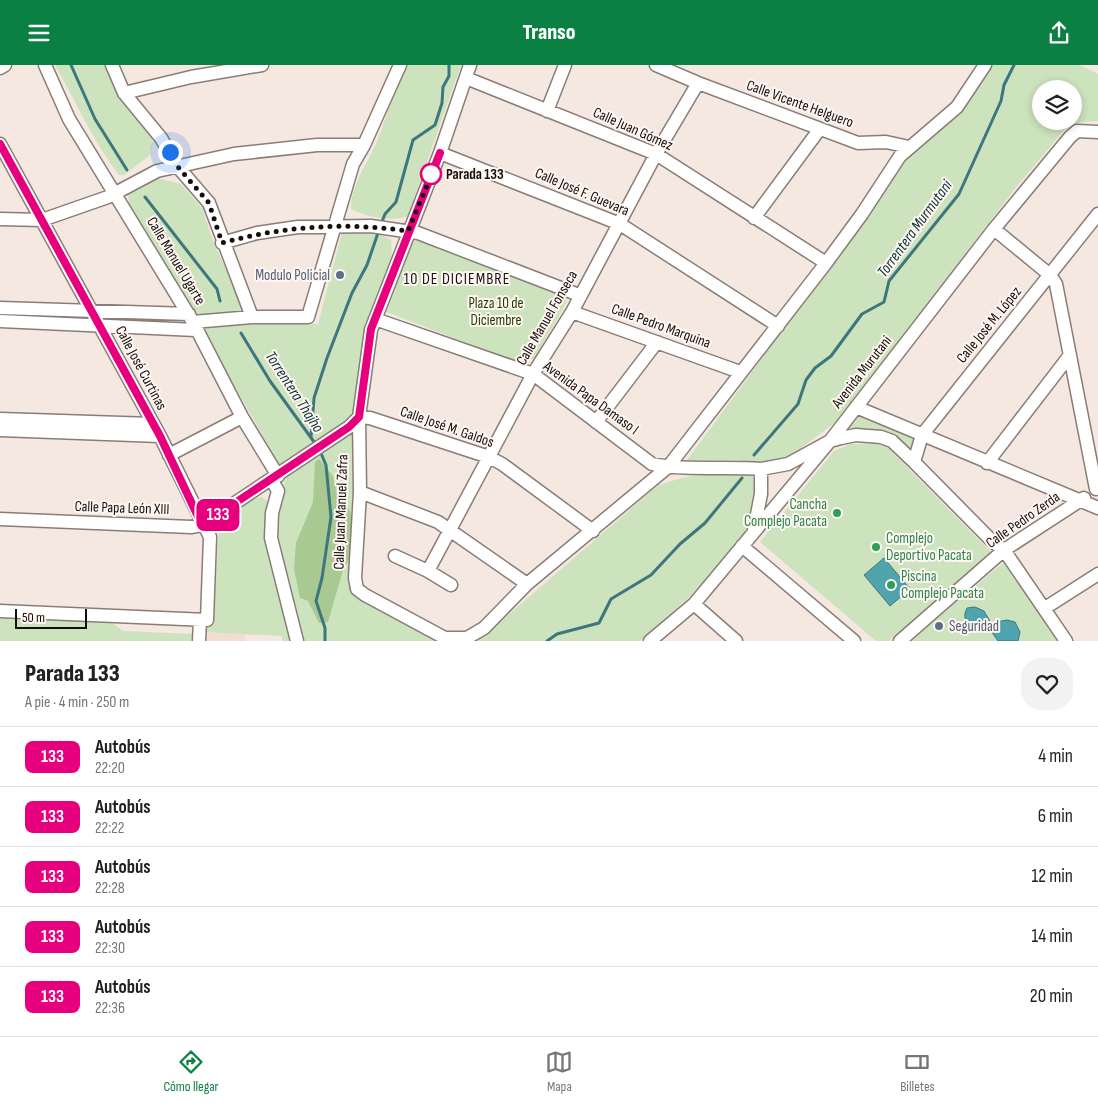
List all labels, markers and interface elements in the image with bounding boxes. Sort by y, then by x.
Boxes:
icon: menu [25,19,53,47]
text: Transo [522,19,576,46]
icon: share [1045,19,1073,47]
street label: Calle Vicente Helguero [744,76,856,132]
map controls [1032,80,1082,130]
button: layers [1032,80,1082,130]
street label: Calle Juan Gómez [590,103,676,155]
your location [158,140,183,165]
marker: Parada 133 [420,163,442,185]
street label: Calle José F. Guevara [532,164,632,220]
place label: Parada 133 [446,165,504,184]
water label: Torrentera Murmutani [873,176,957,281]
street label: Calle Manuel Ugarte [142,214,210,308]
place label: Modulo Policial [255,266,330,285]
street label: Calle Manuel Fonseca [512,267,582,369]
marker: Modulo Policial [334,269,346,281]
district label: 10 DE DICIEMBRE [404,270,510,289]
street label: Calle José M. López [952,282,1026,367]
park label: Plaza 10 de Diciembre [468,294,524,330]
street label: Calle Pedro Marquina [609,299,713,353]
street label: Calle José Curtinas [111,323,171,413]
street label: Avenida Murutani [827,332,896,413]
water label: Torrentera Thajho [261,348,328,437]
street label: Avenida Papa Damaso I [539,356,642,439]
street label: Calle José M. Galdos [398,402,496,452]
street label: Calle Juan Manuel Zafra [329,454,353,570]
street label: Calle Pedro Zerda [982,487,1064,552]
place label: Cancha Complejo Pacata [744,495,827,531]
street label: Calle Papa León XIII [74,497,170,519]
line badge: 133 [189,499,247,531]
text: 133 [206,504,230,525]
marker: Cancha Complejo Pacata [831,507,843,519]
place label: Complejo Deportivo Pacata [886,529,972,565]
marker: Complejo Deportivo Pacata [870,541,882,553]
place label: Piscina Complejo Pacata [901,567,984,603]
marker: Piscina Complejo Pacata [885,579,897,591]
scale bar [15,606,88,629]
text: 50 m [22,609,45,626]
place label: Seguridad [949,617,999,636]
marker: Seguridad [933,620,945,632]
button: heart [1021,658,1073,710]
text: Parada 133 [25,659,120,688]
text: A pie · 4 min · 250 m [25,693,129,712]
text: Autobús [95,736,151,759]
text: 4 min [1038,745,1073,768]
text: 133 [41,746,64,767]
text: 22:20 [95,759,125,778]
text: Autobús [95,796,151,819]
text: 6 min [1038,805,1073,828]
text: 133 [41,806,64,827]
text: 22:22 [95,819,124,838]
text: Autobús [95,856,151,879]
text: 12 min [1031,865,1073,888]
text: 133 [41,866,64,887]
text: 22:28 [95,879,125,898]
text: Autobús [95,916,151,939]
text: 14 min [1032,925,1073,948]
text: 133 [41,926,64,947]
text: 22:30 [95,939,125,958]
text: Autobús [95,976,151,999]
text: 20 min [1030,985,1073,1008]
text: 133 [41,986,64,1007]
text: 22:36 [95,999,125,1018]
tab: Cómo llegar [163,1048,219,1095]
tab: Mapa [545,1048,573,1095]
tab: Billetes [900,1048,935,1095]

